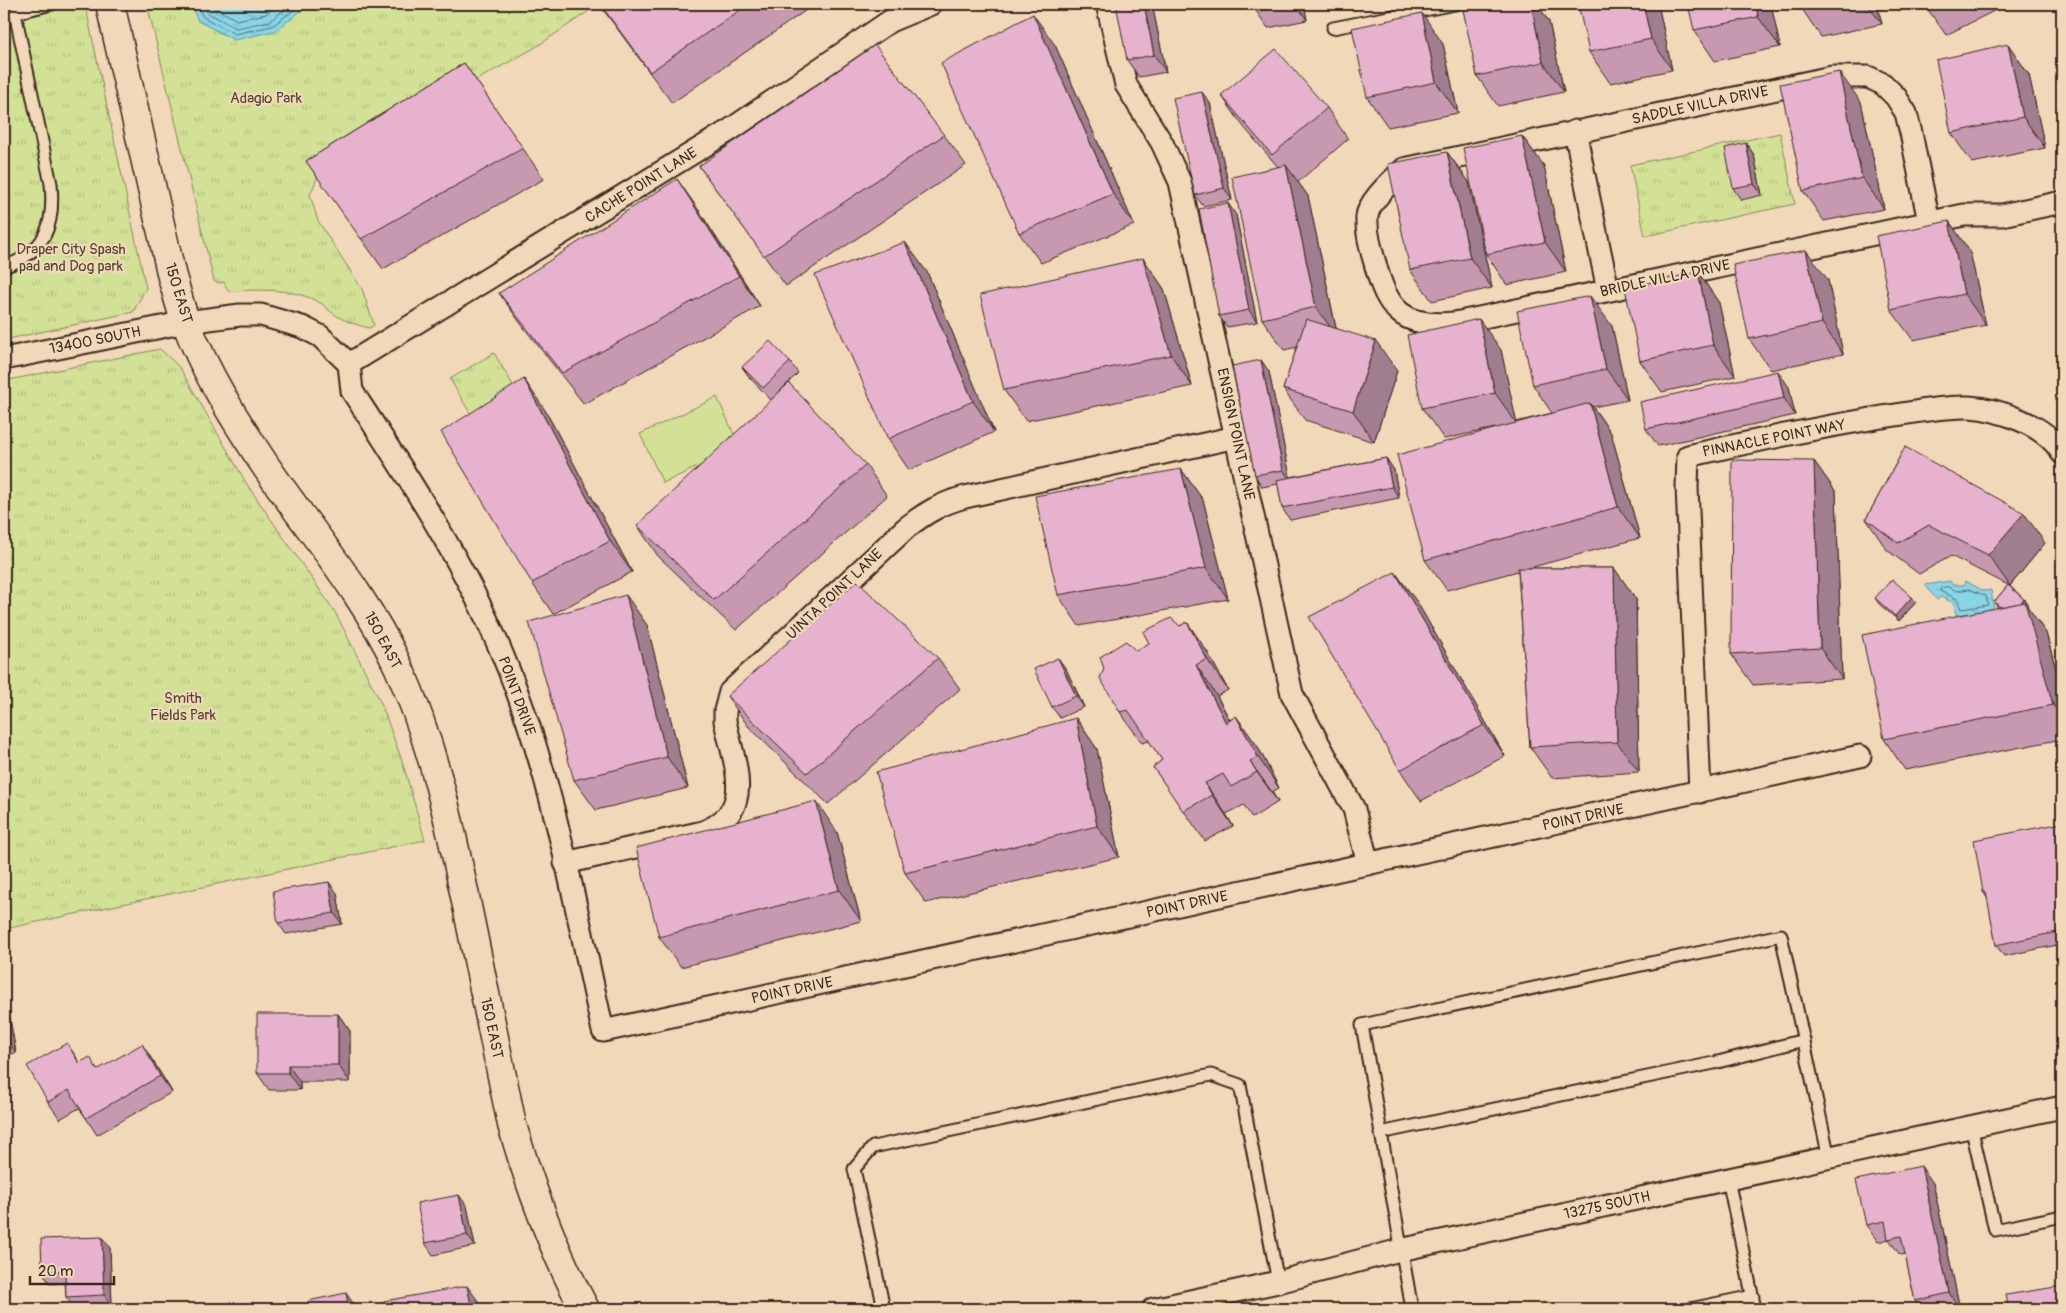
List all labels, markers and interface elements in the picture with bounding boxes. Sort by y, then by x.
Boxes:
street label: SADDLE VILLA DRIVE [1630,82,1770,129]
park label: Adagio Park [230,89,303,108]
street label: CACHE POINT LANE [582,143,701,228]
park label: Draper City Spash pad and Dog park [17,240,126,276]
street label: BRIDLE VILLA DRIVE [1598,255,1732,302]
street label: 150 EAST [160,261,197,326]
street label: 13400 SOUTH [48,322,142,359]
street label: ENSIGN POINT LANE [1212,366,1259,502]
street label: PINNACLE POINT WAY [1701,415,1848,462]
street label: UINTA POINT LANE [782,545,887,644]
street label: 150 EAST [360,608,406,672]
street label: POINT DRIVE [493,654,540,739]
park label: Smith Fields Park [150,689,217,725]
street label: POINT DRIVE [1541,800,1626,835]
street label: POINT DRIVE [1145,887,1230,922]
street label: POINT DRIVE [750,973,835,1008]
street label: 150 EAST [476,996,507,1060]
street label: 13275 SOUTH [1562,1187,1652,1224]
scale bar [30,1253,114,1285]
text: 20 m [38,1262,73,1281]

